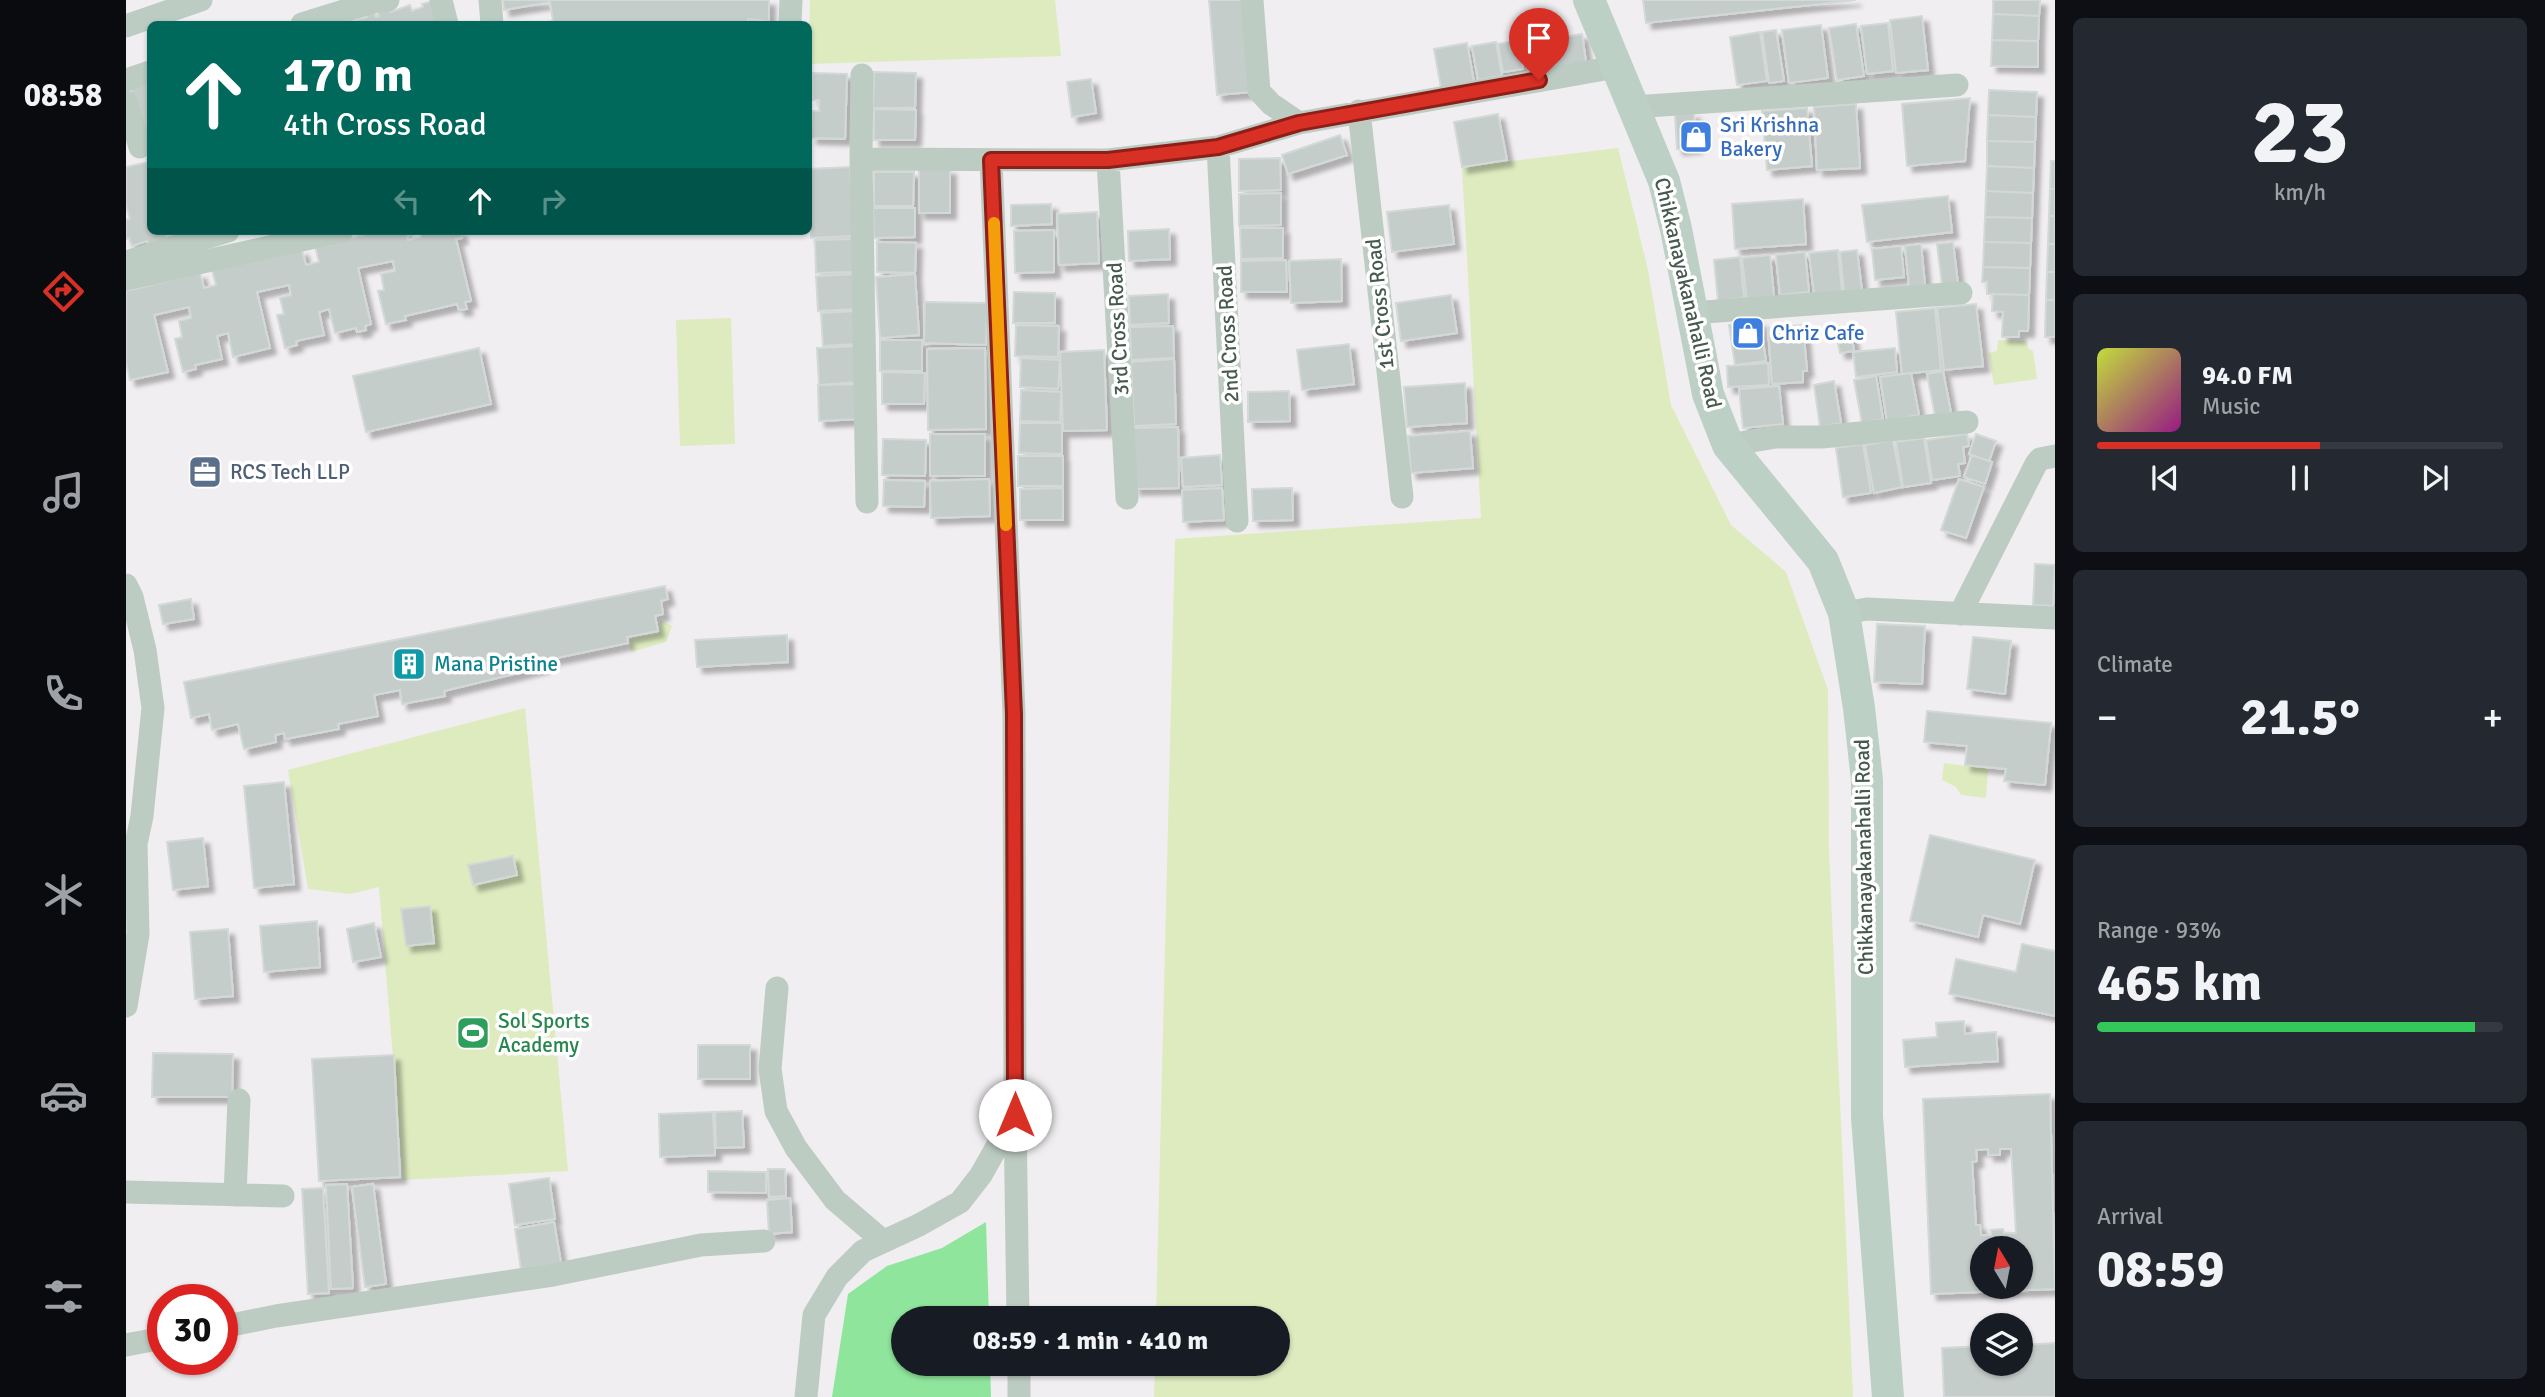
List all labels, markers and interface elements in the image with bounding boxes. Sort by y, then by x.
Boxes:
pin [1509,8,1569,80]
icon: arrive [1520,19,1558,57]
text: 170 m [283,45,413,105]
icon: ahead [168,49,259,140]
text: 08:58 [24,76,102,115]
text: 23 [2251,76,2349,189]
text: 4th Cross Road [283,105,487,144]
place label: Sri Krishna Bakery [1720,112,1819,162]
shop icon: Sri Krishna Bakery [1677,118,1715,156]
street label: Chikkanayakanahalli Road [1649,175,1727,411]
text: km/h [2274,178,2326,207]
icon: left [388,182,426,220]
icon: ahead [461,182,499,220]
icon: right [534,182,572,220]
street label: 1st Cross Road [1360,237,1400,371]
street label: 3rd Cross Road [1102,262,1134,396]
street label: 2nd Cross Road [1211,265,1245,403]
icon: directions [39,267,88,316]
shop icon: Chriz Cafe [1729,314,1767,352]
place label: Chriz Cafe [1772,320,1864,346]
text: 94.0 FM [2202,360,2293,392]
text: Music [2202,392,2260,421]
office icon: RCS Tech LLP [186,453,224,491]
place label: RCS Tech LLP [230,459,350,485]
icon: previous [2146,459,2184,497]
icon: pause [2281,459,2319,497]
icon: next [2416,459,2454,497]
icon: music [39,468,88,517]
building icon: Mana Pristine [390,645,428,683]
text: Climate [2097,650,2173,679]
place label: Mana Pristine [434,651,558,677]
icon: phone [39,669,88,718]
text: 21.5° [2240,685,2360,749]
text: − [2097,694,2118,741]
text: + [2482,694,2503,741]
street label: Chikkanayakanahalli Road [1849,739,1879,975]
icon: climate [39,870,88,919]
text: Range · 93% [2097,916,2221,945]
text: 465 km [2097,951,2262,1015]
place label: Sol Sports Academy [498,1008,590,1058]
sports icon: Sol Sports Academy [454,1014,492,1052]
icon: car [39,1071,88,1120]
position arrow [978,1078,1052,1152]
text: Arrival [2097,1202,2163,1231]
north arrow [1970,1236,2034,1298]
map controls [1970,1236,2033,1376]
text: 08:59 [2097,1237,2225,1301]
icon: filters [39,1272,88,1321]
speed limit sign: 30 [147,1284,238,1375]
button: layers [1970,1313,2033,1376]
text: 08:59 · 1 min · 410 m [973,1325,1208,1357]

